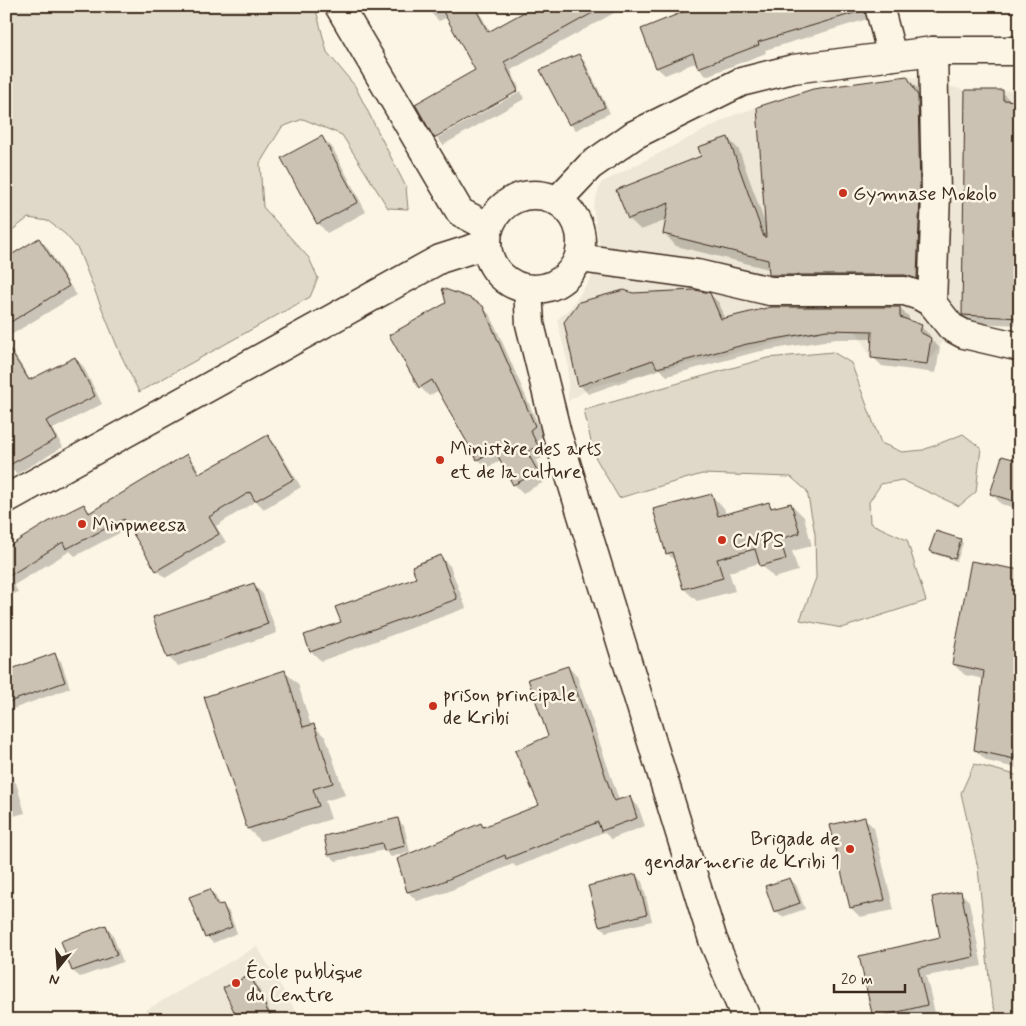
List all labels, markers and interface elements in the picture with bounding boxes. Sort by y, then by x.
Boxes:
place label: Gymnase Mokolo [853,181,997,208]
marker: Gymnase Mokolo [837,187,849,199]
place label: Ministère des arts et de la culture [450,436,602,486]
marker: Ministère des arts et de la culture [434,454,446,466]
place label: Minpmeesa [92,512,187,539]
marker: Minpmeesa [76,518,88,530]
place label: CNPS [732,528,784,555]
marker: CNPS [716,534,728,546]
place label: prison principale de Kribi [443,682,576,732]
marker: prison principale de Kribi [427,700,439,712]
place label: Brigade de gendarmerie de Kribi 1 [645,826,840,876]
marker: Brigade de gendarmerie de Kribi 1 [844,843,856,855]
north arrow [32,944,82,994]
place label: École publique du Centre [246,959,363,1009]
scale bar [834,961,905,993]
text: N [47,970,62,989]
text: 20 m [841,970,873,990]
marker: École publique du Centre [230,977,242,989]

